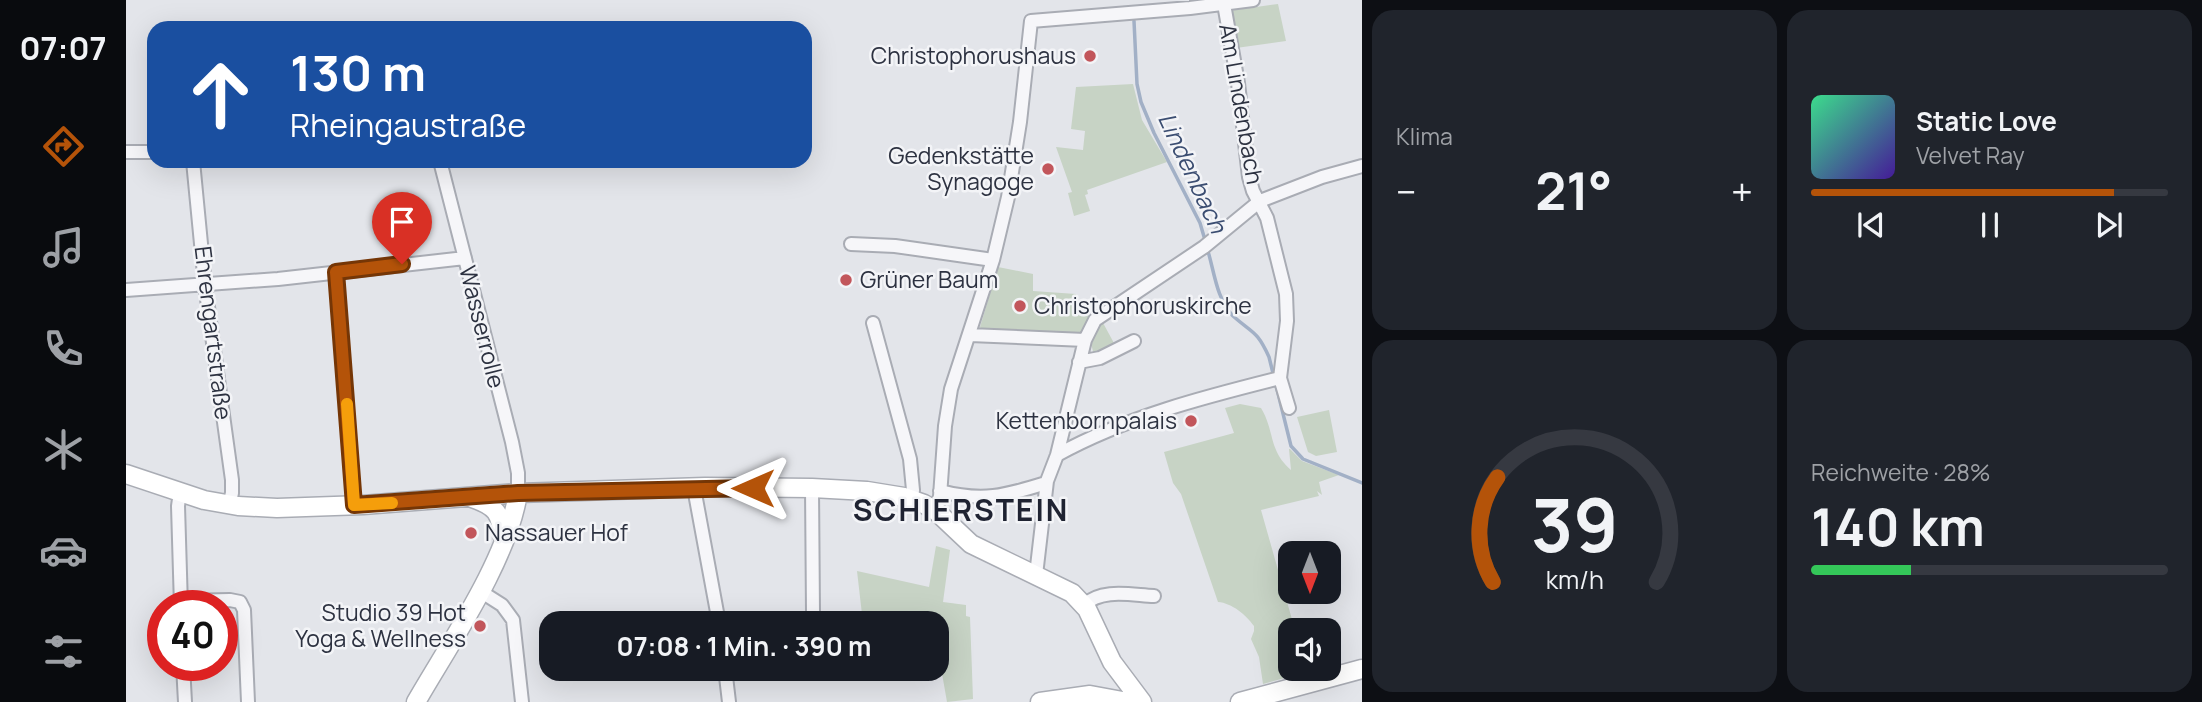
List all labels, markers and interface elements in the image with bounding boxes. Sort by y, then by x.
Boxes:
street label: Am Lindenbach [1212,21,1272,187]
text: 07:07 [19,26,107,70]
text: 130 m [290,39,426,106]
place label: Christophorushaus [871,39,1076,71]
marker: Christophorushaus [1082,48,1098,64]
icon: ahead [175,49,266,140]
text: Rheingaustraße [290,103,526,147]
text: Static Love [1916,103,2057,139]
water label: Lindenbach [1151,107,1236,239]
text: Klima [1396,120,1453,152]
icon: directions [39,122,88,171]
place label: Gedenkstätte Synagoge [888,139,1034,197]
text: Velvet Ray [1916,139,2025,171]
text: 21° [1535,155,1612,226]
marker: Gedenkstätte Synagoge [1040,161,1056,177]
text: − [1396,165,1417,217]
text: + [1731,165,1753,217]
pin [372,192,432,264]
icon: arrive [383,203,421,241]
icon: previous [1852,206,1890,244]
icon: pause [1971,206,2009,244]
icon: next [2090,206,2128,244]
icon: music [39,223,88,272]
street label: Ehrengartstraße [187,244,241,421]
street label: Wasserrolle [452,262,514,391]
place label: Grüner Baum [860,263,998,295]
marker: Grüner Baum [838,272,854,288]
place label: Christophoruskirche [1034,289,1252,321]
marker: Christophoruskirche [1012,298,1028,314]
icon: phone [39,324,88,373]
place label: Kettenbornpalais [996,404,1177,436]
marker: Kettenbornpalais [1183,413,1199,429]
icon: climate [39,425,88,474]
position arrow [716,451,790,525]
text: Reichweite · 28% [1811,456,1991,488]
text: 39 [1531,474,1618,574]
district label: SCHIERSTEIN [853,489,1069,530]
text: 140 km [1811,491,1985,562]
place label: Nassauer Hof [485,516,628,548]
marker: Nassauer Hof [463,525,479,541]
icon: car [39,526,88,575]
north arrow [1278,541,1340,604]
map controls [1278,541,1341,681]
text: km/h [1545,562,1604,597]
speed limit sign: 40 [147,590,238,681]
place label: Studio 39 Hot Yoga & Wellness [295,596,466,654]
marker: Studio 39 Hot Yoga & Wellness [472,618,488,634]
button: sound [1278,618,1341,681]
icon: filters [39,627,88,676]
text: 07:08 · 1 Min. · 390 m [617,628,871,664]

